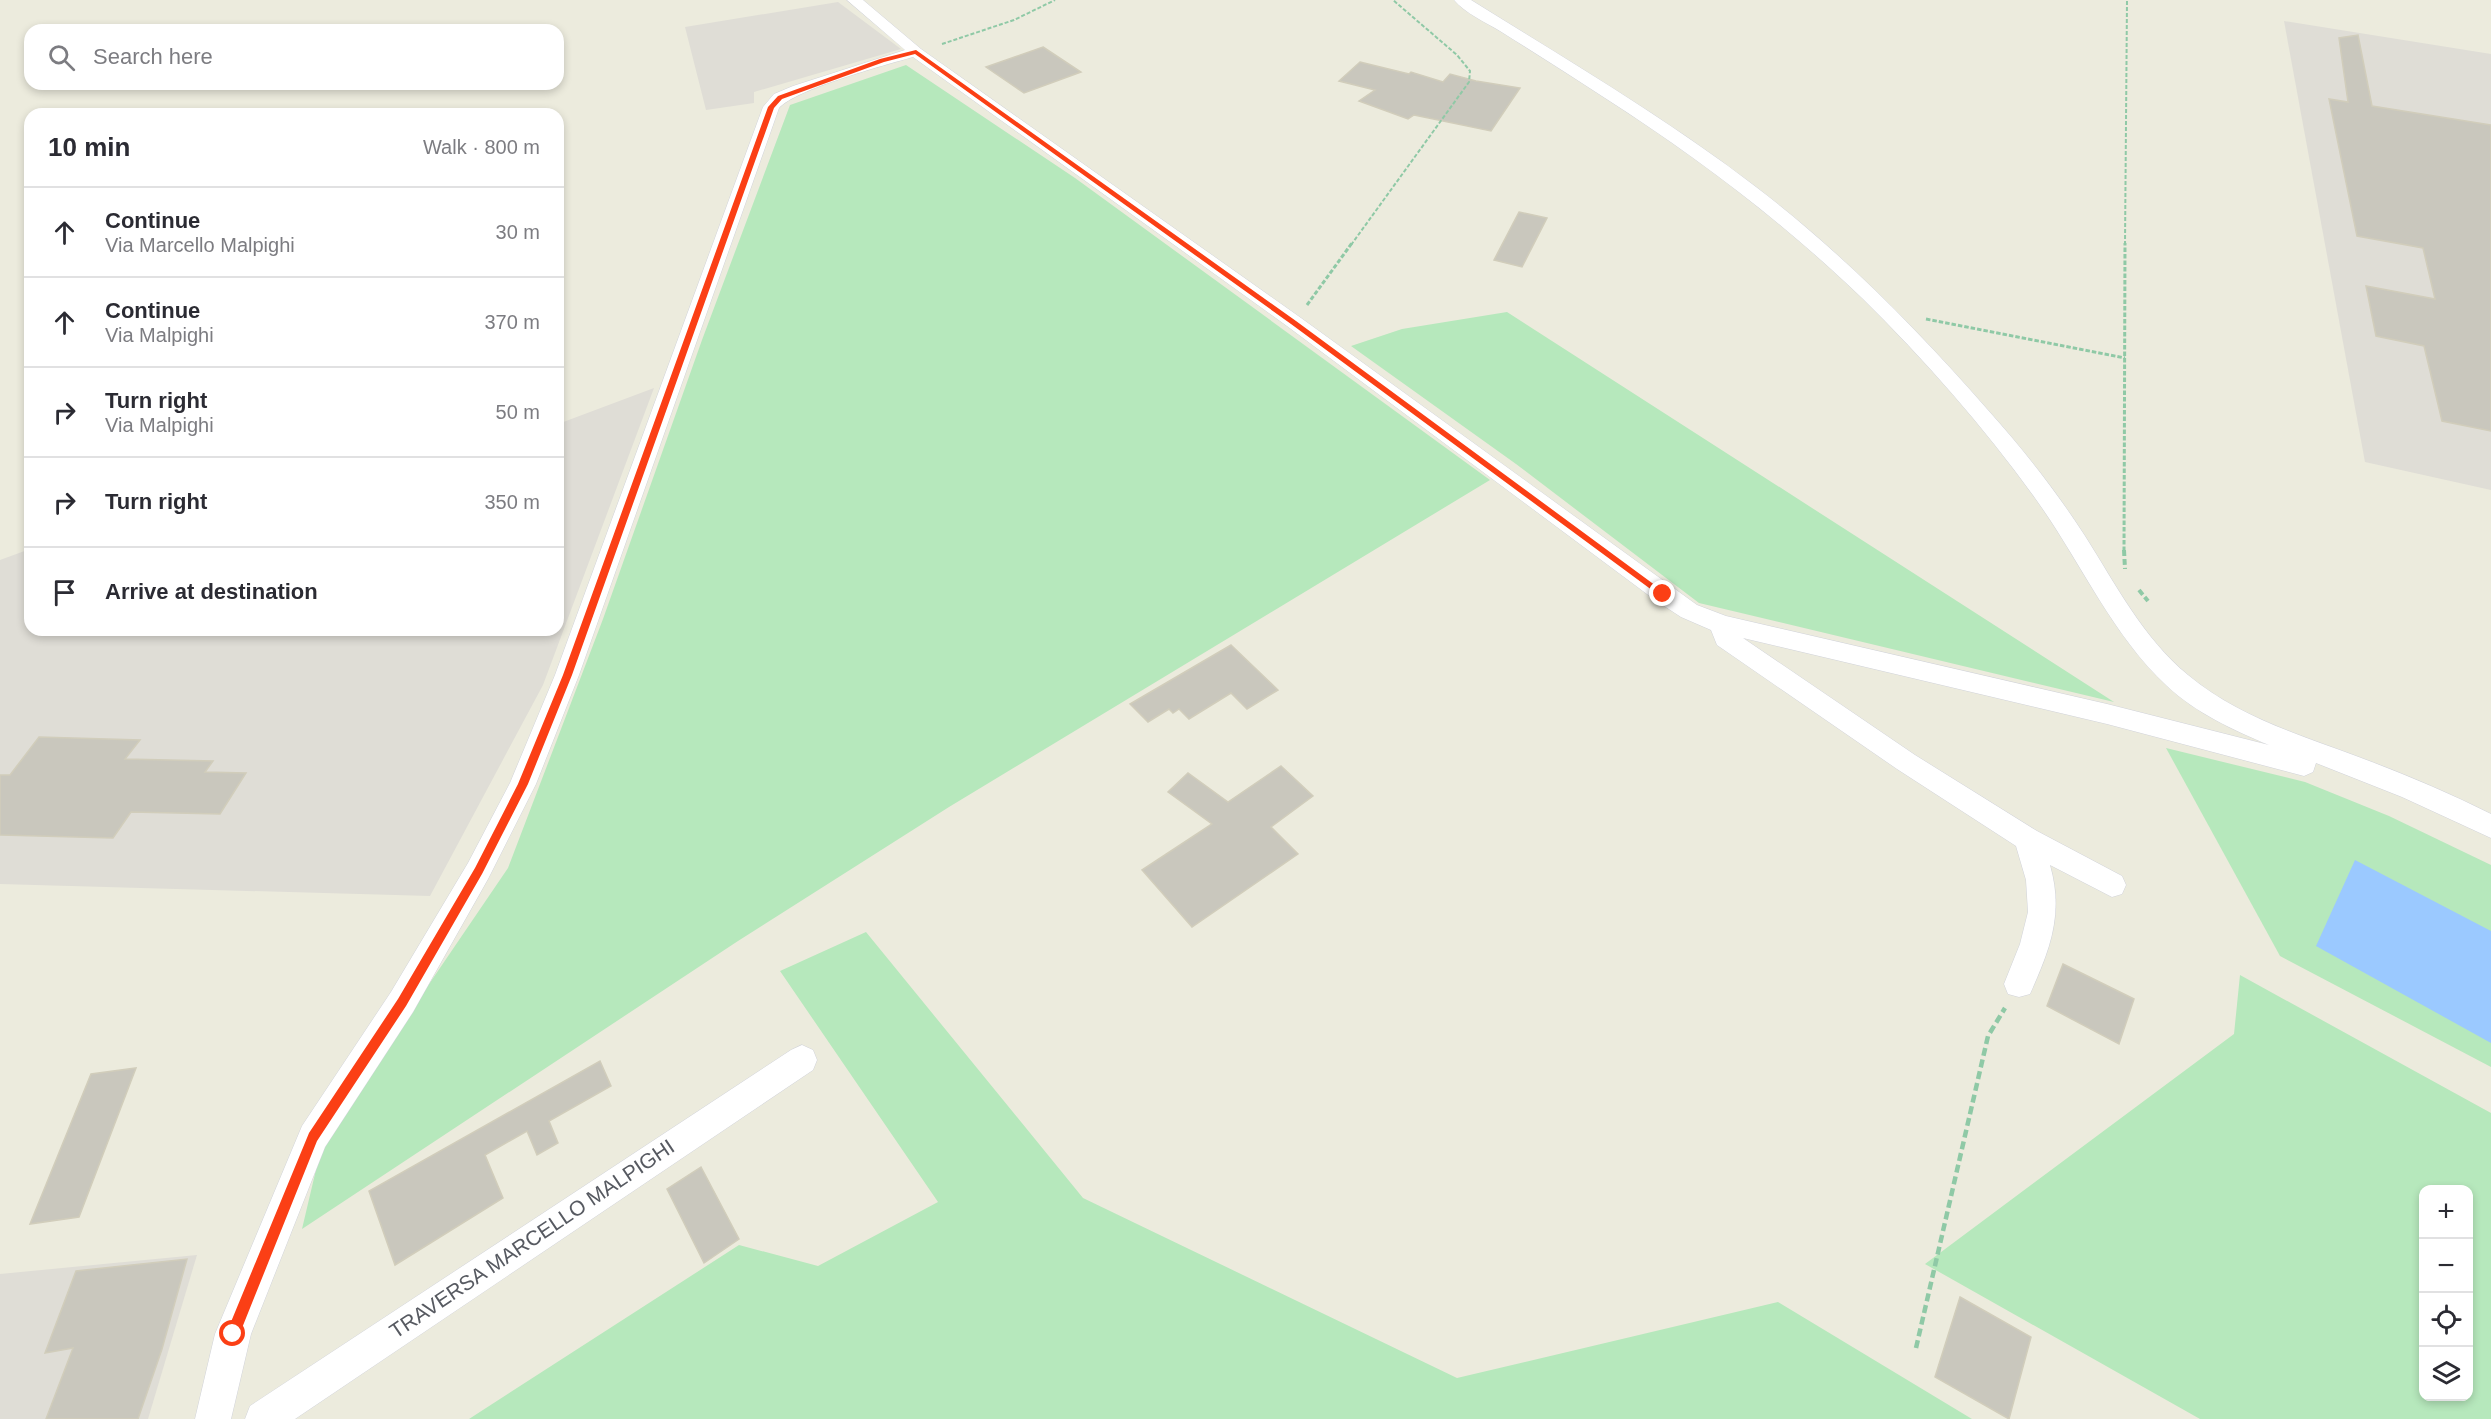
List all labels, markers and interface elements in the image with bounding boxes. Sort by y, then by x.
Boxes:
search box [24,24,564,90]
icon: search [45,41,78,74]
text: Search here [93,44,213,69]
text: 10 min [48,132,130,162]
text: Walk · 800 m [423,136,540,158]
text: Continue [105,208,200,233]
icon: ahead [48,216,81,249]
text: 30 m [496,221,540,243]
text: Via Marcello Malpighi [105,234,295,256]
text: Continue [105,298,200,323]
icon: ahead [48,306,81,339]
text: 370 m [484,311,540,333]
text: Via Malpighi [105,324,214,346]
text: Turn right [105,388,207,413]
icon: right [48,396,81,429]
text: 50 m [496,401,540,423]
text: Via Malpighi [105,414,214,436]
icon: right [48,486,81,519]
text: Turn right [105,489,207,514]
text: 350 m [484,491,540,513]
icon: arrive [48,576,81,609]
text: Arrive at destination [105,579,318,604]
route end [1649,580,1675,606]
street label: TRAVERSA MARCELLO MALPIGHI [385,1135,678,1343]
map controls [2419,1185,2473,1401]
button: + [2419,1185,2473,1239]
button: − [2419,1239,2473,1293]
button: locate [2419,1293,2473,1347]
route start [219,1320,245,1346]
button: layers [2419,1347,2473,1401]

